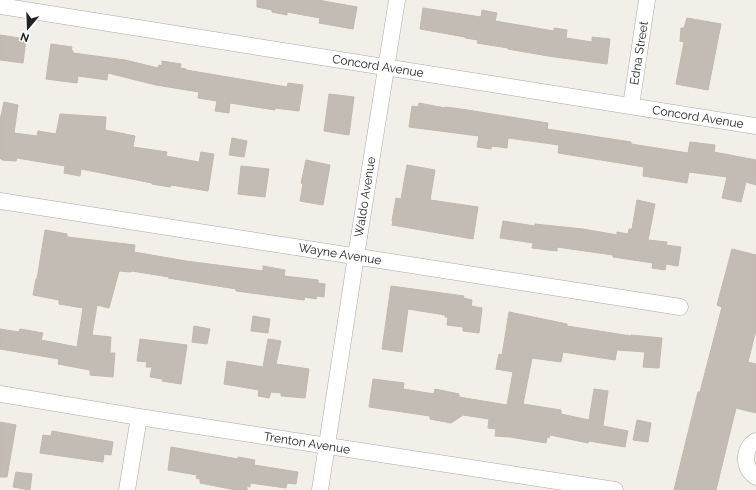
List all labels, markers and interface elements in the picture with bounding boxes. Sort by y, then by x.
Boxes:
north arrow [8,8,48,48]
street label: Edna Street [627,20,651,86]
text: N [19,29,31,44]
street label: Concord Avenue [331,52,425,80]
street label: Concord Avenue [651,103,745,131]
street label: Waldo Avenue [352,156,378,238]
street label: Wayne Avenue [298,241,382,267]
street label: Trenton Avenue [263,429,351,457]

